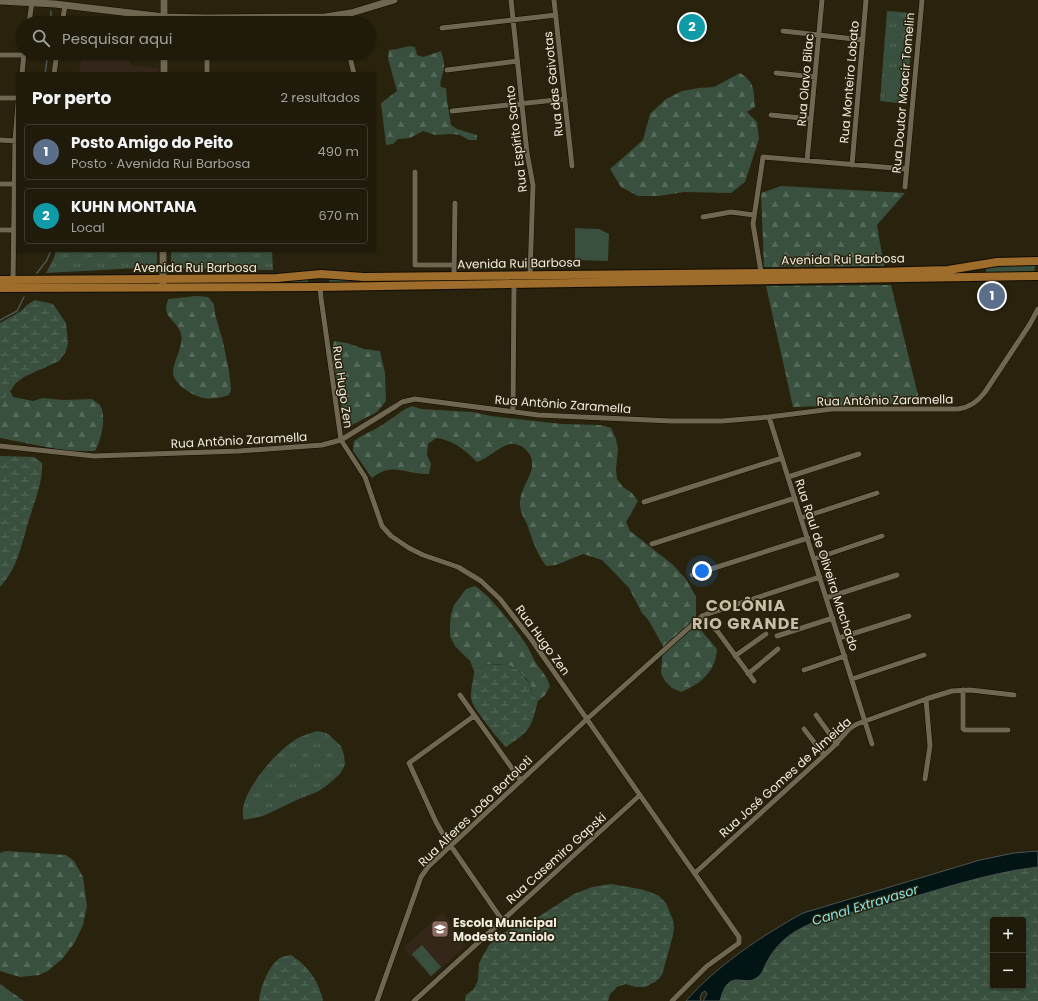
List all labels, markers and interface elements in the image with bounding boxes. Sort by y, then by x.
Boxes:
pin: 2 [679,12,705,42]
street label: Rua Doutor Moacir Tomelin [887,12,919,174]
search box [16,16,376,60]
street label: Rua Monteiro Lobato [835,20,863,144]
icon: search [30,27,52,49]
text: Pesquisar aqui [62,28,172,49]
street label: Rua das Gaivotas [539,31,567,137]
street label: Rua Olavo Bilac [792,33,818,127]
street label: Rua Espírito Santo [501,84,531,193]
text: Por perto [32,86,111,110]
text: 2 resultados [280,88,360,107]
text: Posto Amigo do Peito [71,132,233,153]
text: 1 [44,142,48,161]
text: 490 m [318,142,359,161]
text: Posto · Avenida Rui Barbosa [71,154,250,173]
text: KUHN MONTANA [71,196,197,217]
text: 2 [42,206,50,225]
text: 670 m [319,206,359,225]
text: Local [71,218,105,237]
street label: Avenida Rui Barbosa [781,249,905,269]
street label: Avenida Rui Barbosa [457,253,581,273]
street label: Avenida Rui Barbosa [133,259,257,276]
pin: 1 [979,281,1005,311]
street label: Rua Hugo Zen [329,345,357,429]
street label: Rua Antônio Zaramella [817,390,953,410]
street label: Rua Antônio Zaramella [494,391,632,417]
street label: Rua Antônio Zaramella [170,428,308,452]
street label: Rua Raul de Oliveira Machado [791,477,863,653]
your location [692,561,712,581]
district label: COLÔNIA RIO GRANDE [692,594,800,635]
street label: Rua Hugo Zen [512,601,574,679]
street label: Rua José Gomes de Almeida [715,713,855,841]
street label: Rua Alferes João Bortoloti [414,752,536,870]
street label: Rua Casemiro Gapski [502,808,610,907]
water label: Canal Extravasor [809,879,922,930]
place label: Escola Municipal Modesto Zaniolo [453,914,557,945]
map controls [990,917,1026,989]
button: + [990,917,1026,953]
school or university icon: Escola Municipal Modesto Zaniolo [430,919,450,939]
button: − [990,953,1026,989]

